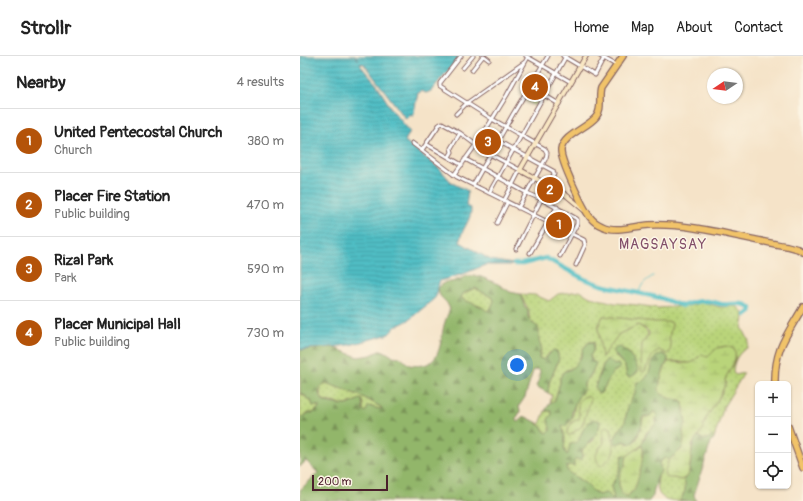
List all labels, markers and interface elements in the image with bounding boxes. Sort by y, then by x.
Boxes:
text: Strollr [20,16,71,40]
text: Home [574,19,609,36]
text: Map [631,19,654,36]
text: About [676,19,712,36]
text: Contact [734,19,783,36]
north arrow [707,68,743,104]
text: Nearby [16,72,65,93]
pin: 4 [522,72,548,102]
text: 4 results [237,74,284,90]
text: United Pentecostal Church [54,123,222,142]
pin: 3 [475,127,501,157]
text: 1 [26,133,32,149]
text: 380 m [247,133,284,149]
text: Church [54,142,92,158]
pin: 2 [537,175,563,205]
text: Placer Fire Station [54,187,170,206]
text: 2 [25,197,33,213]
text: 470 m [246,197,284,213]
text: Public building [54,206,130,222]
pin: 1 [546,210,572,240]
district label: MAGSAYSAY [619,236,707,253]
text: Rizal Park [54,251,113,270]
text: 3 [25,261,33,277]
text: 590 m [247,261,284,277]
text: Park [54,270,77,286]
text: Placer Municipal Hall [54,315,181,334]
text: 4 [25,325,33,341]
text: 730 m [247,325,284,341]
text: Public building [54,334,130,350]
your location [507,355,527,375]
map controls [755,381,791,489]
button: + [755,381,791,417]
button: − [755,417,791,453]
button: locate [755,453,791,489]
scale bar [312,473,388,492]
text: 200 m [318,475,351,488]

